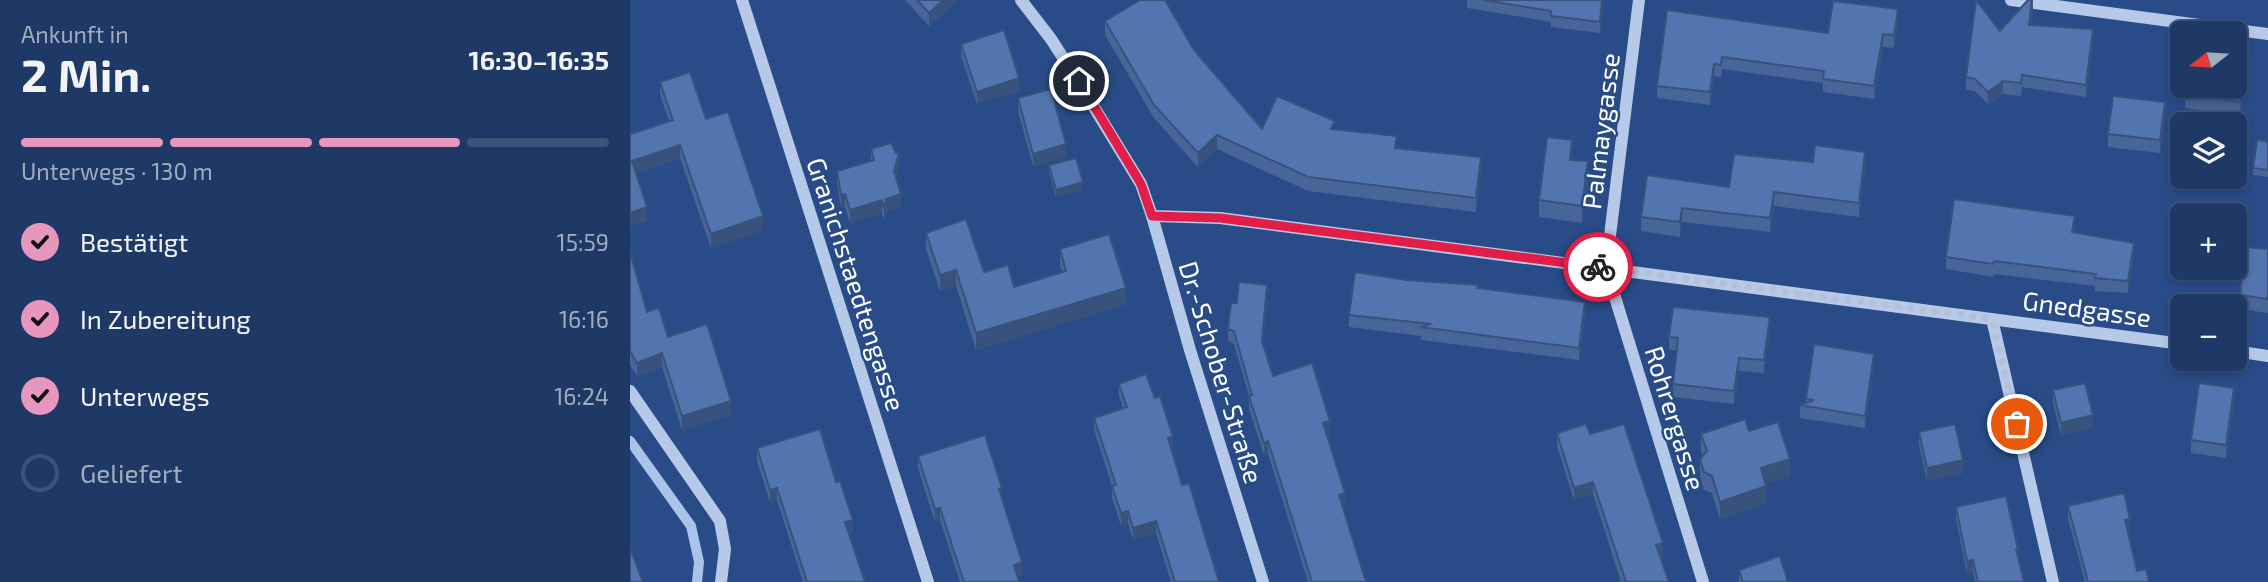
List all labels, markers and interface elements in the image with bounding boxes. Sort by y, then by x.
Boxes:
text: Ankunft in [21,20,129,48]
north arrow [2170,21,2247,98]
map controls [2170,21,2247,371]
text: 16:30–16:35 [469,44,609,75]
text: 2 Min. [21,46,151,101]
pin [1049,51,1109,111]
street label: Palmaygasse [1575,51,1625,211]
icon: home [1060,62,1098,100]
button: layers [2170,112,2247,189]
street label: Granichstaedtengasse [801,153,913,415]
text: Unterwegs · 130 m [21,157,213,185]
button: + [2170,203,2247,280]
icon: check [21,223,59,261]
text: Bestätigt [80,226,188,257]
text: 15:59 [557,228,609,256]
courier [1563,232,1633,302]
icon: bike [1579,248,1617,286]
street label: Dr.-Schober-Straße [1173,257,1271,487]
street label: Gnedgasse [2021,284,2153,332]
button: − [2170,294,2247,371]
icon: check [21,300,59,338]
text: In Zubereitung [80,303,251,334]
text: 16:16 [559,305,609,333]
street label: Rohrergasse [1639,342,1713,494]
icon: check [21,377,59,415]
text: Unterwegs [80,380,210,411]
text: 16:24 [554,382,609,410]
pin [1987,394,2047,454]
icon: bag [1998,405,2036,443]
text: Geliefert [80,457,182,488]

